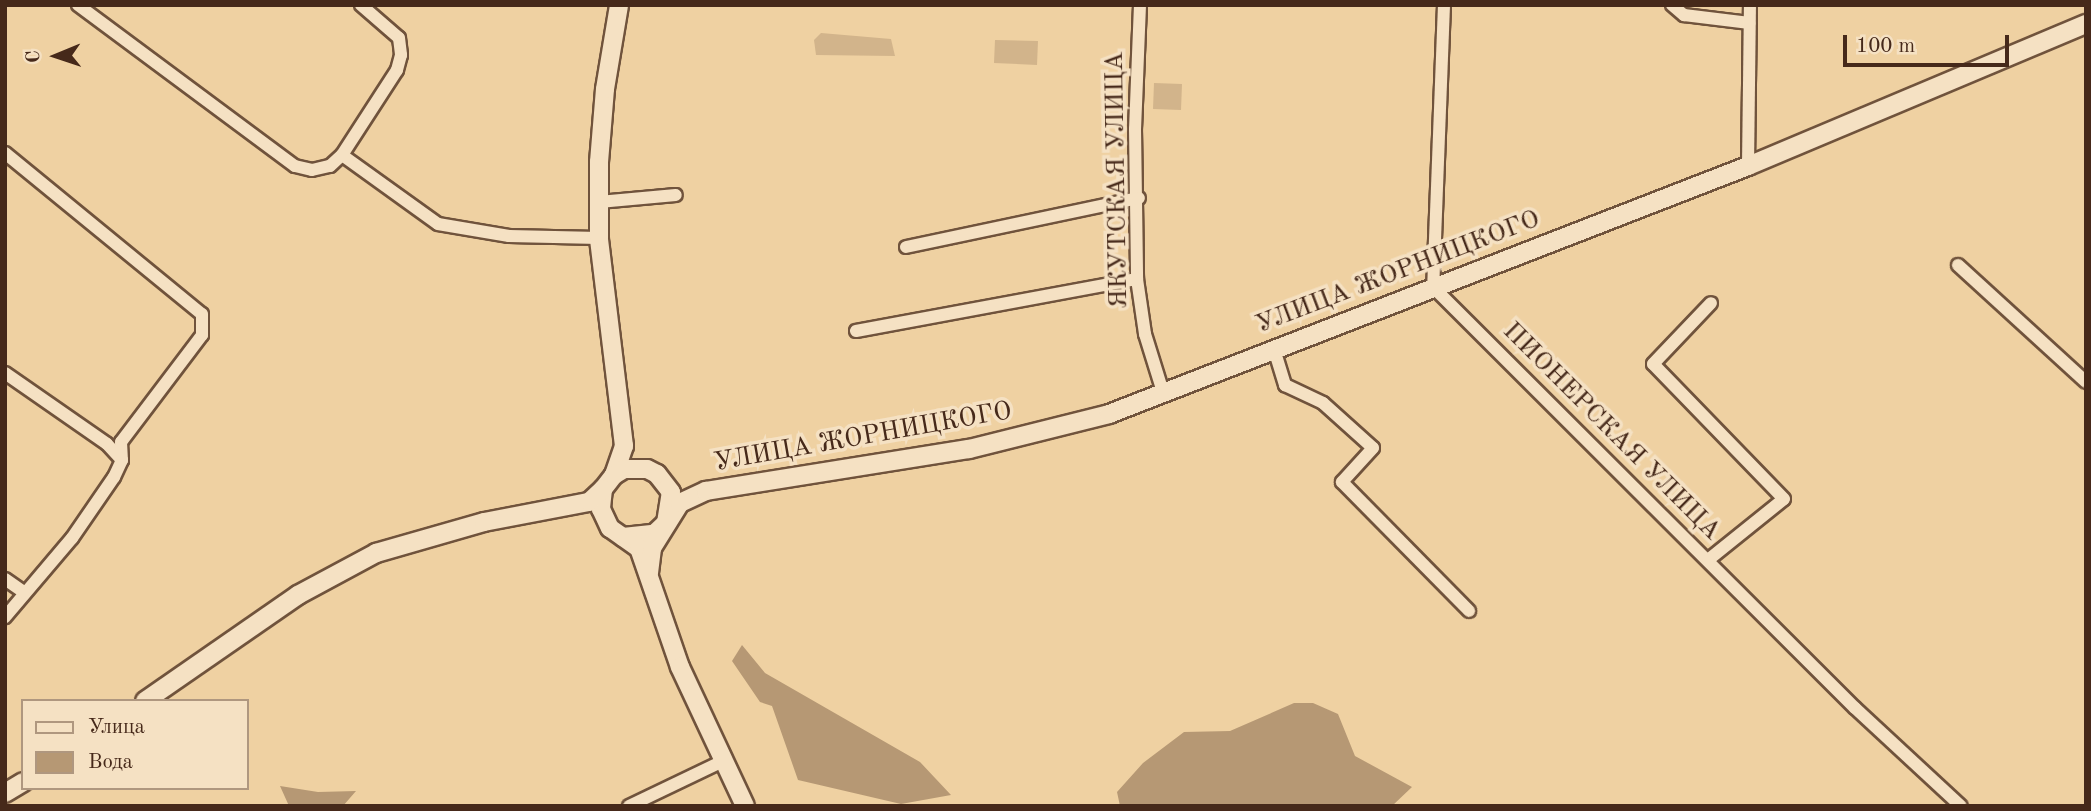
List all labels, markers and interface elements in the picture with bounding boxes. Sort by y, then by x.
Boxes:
north arrow [21,21,91,91]
scale bar [1846,21,2012,65]
text: 100 m [1856,36,1915,57]
text: С [25,50,44,63]
street label: ЯКУТСКАЯ УЛИЦА [1100,51,1136,309]
street label: УЛИЦА ЖОРНИЦКОГО [1252,204,1544,342]
street label: ПИОНЕРСКАЯ УЛИЦА [1495,316,1727,548]
street label: УЛИЦА ЖОРНИЦКОГО [712,396,1014,480]
legend [21,699,248,790]
text: Улица [88,717,145,738]
text: Вода [88,752,133,773]

